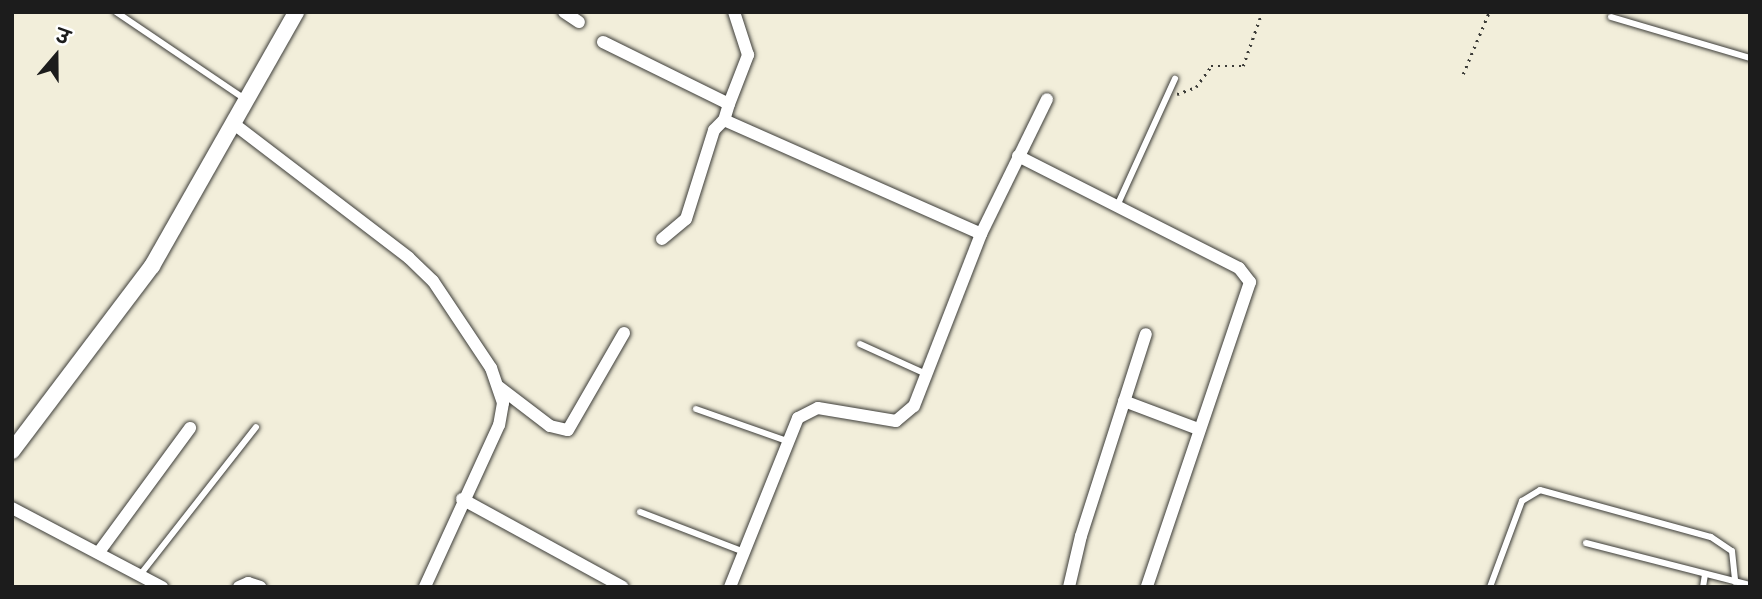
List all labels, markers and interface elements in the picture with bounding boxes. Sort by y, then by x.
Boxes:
north arrow [21,21,91,91]
text: उ [53,23,73,50]

